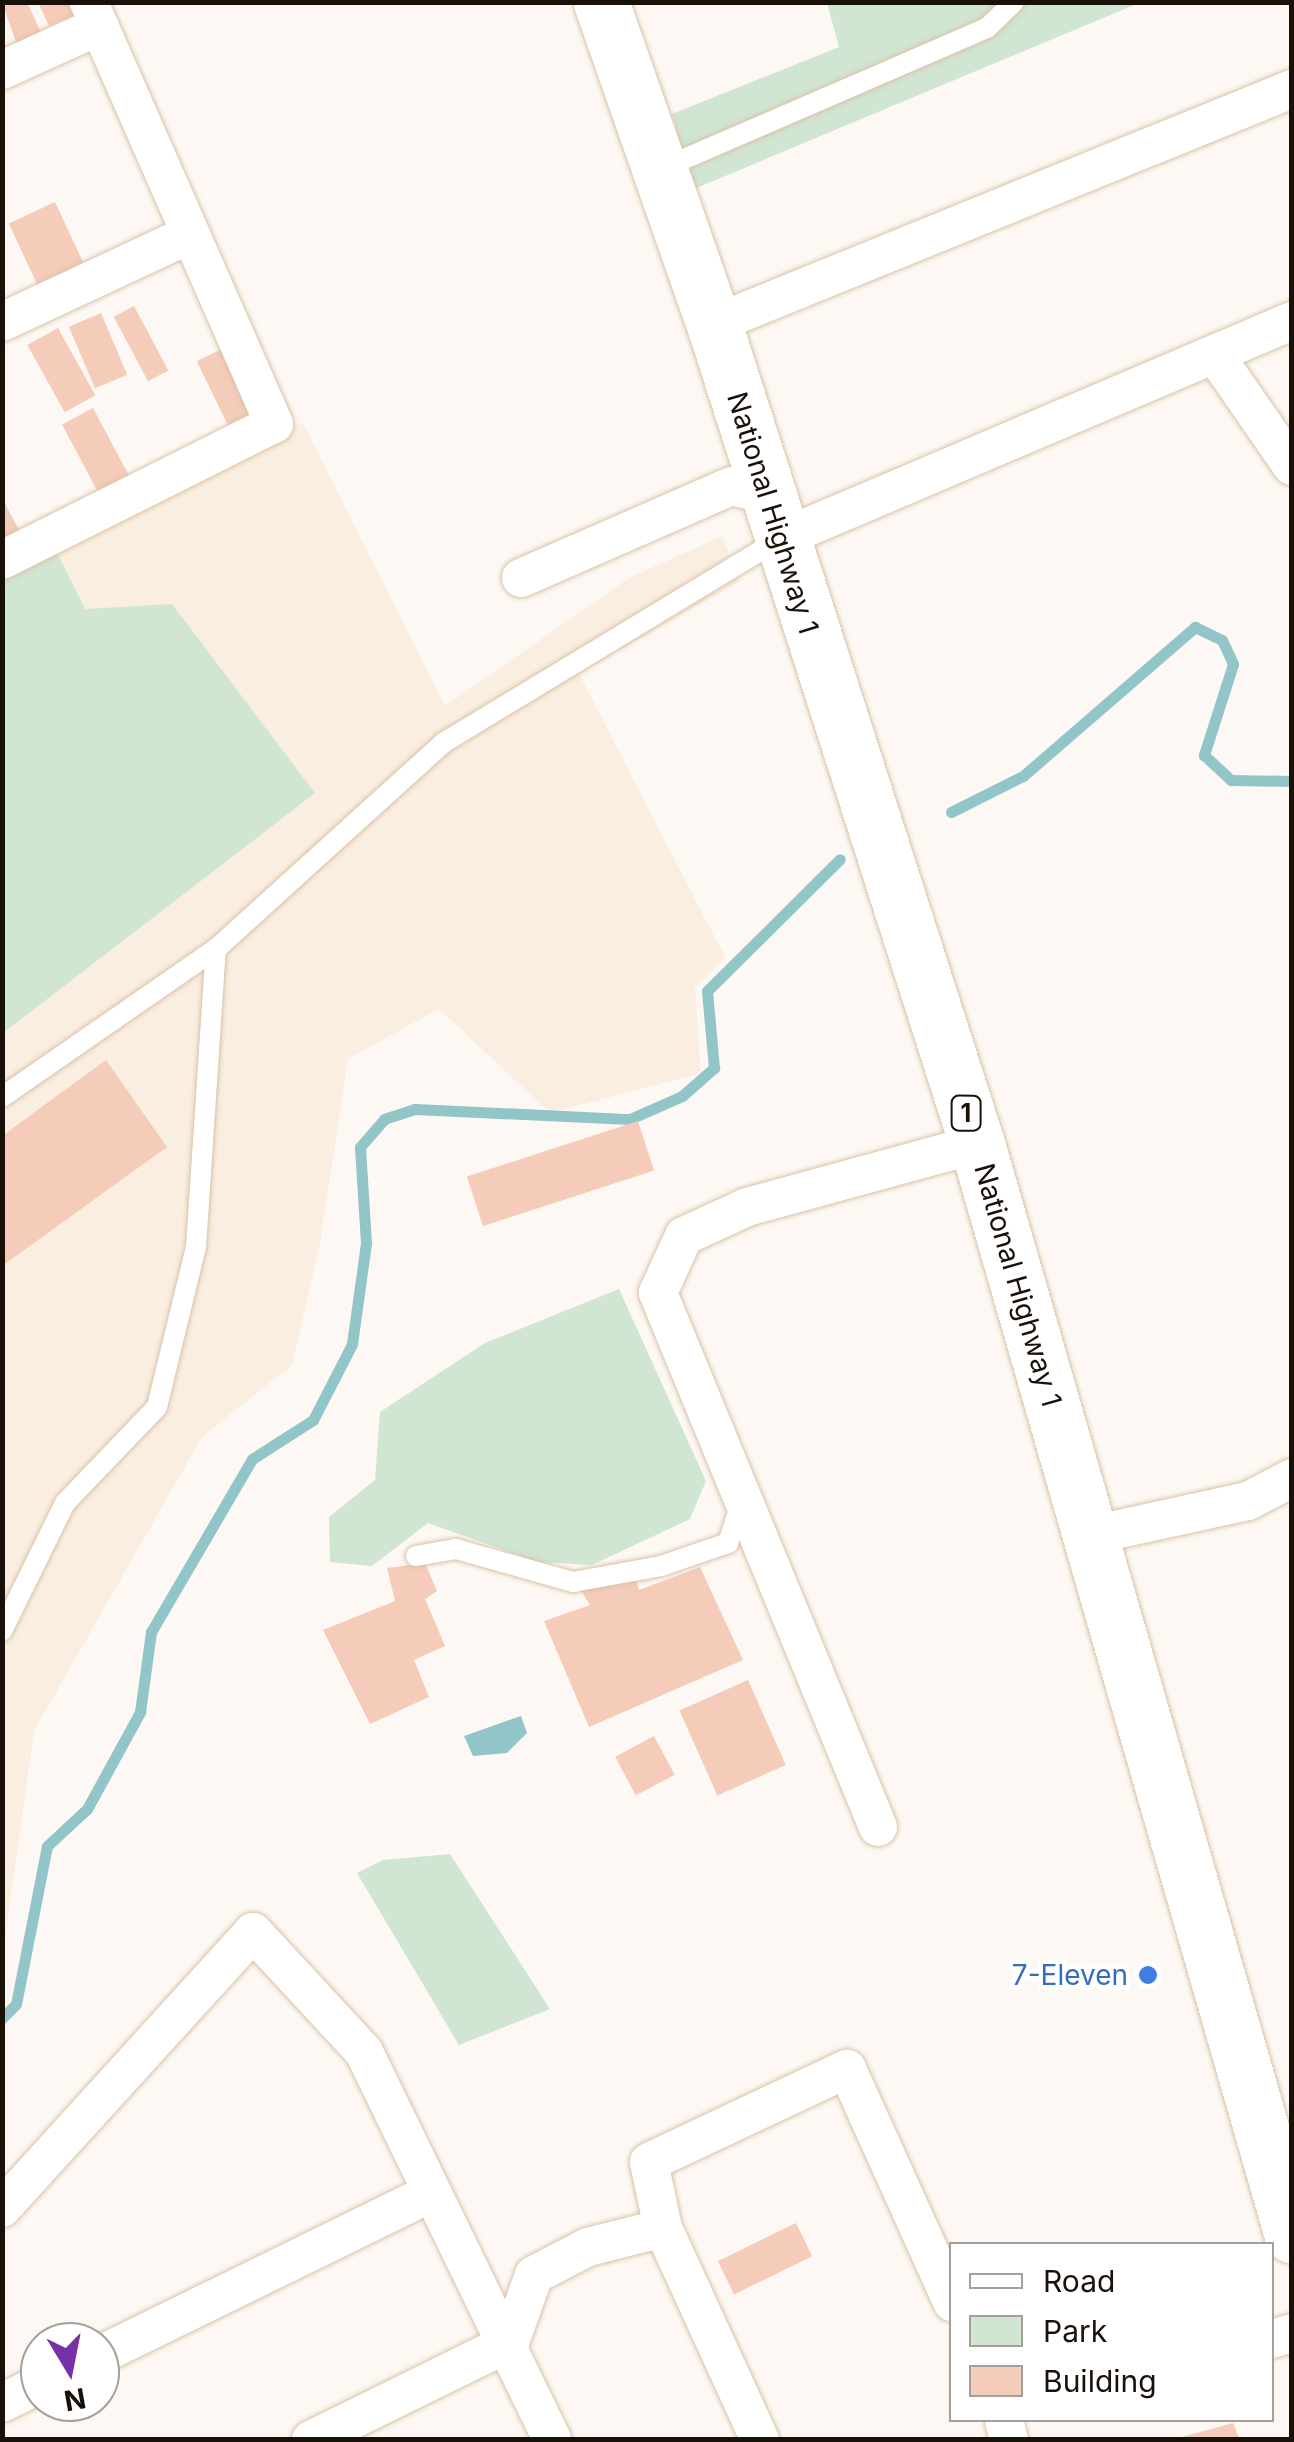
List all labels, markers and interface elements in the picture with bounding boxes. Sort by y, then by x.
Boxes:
street label: National Highway 1 [720,388,826,638]
road number: 1 [948,1093,984,1133]
street label: National Highway 1 [967,1160,1069,1410]
place label: 7-Eleven [1012,1958,1128,1992]
marker: 7-Eleven [1137,1964,1159,1986]
legend [949,2242,1274,2422]
text: Road [1043,2263,1115,2299]
text: Park [1043,2313,1107,2349]
north arrow [20,2322,120,2422]
text: Building [1043,2363,1157,2399]
text: N [61,2381,88,2418]

